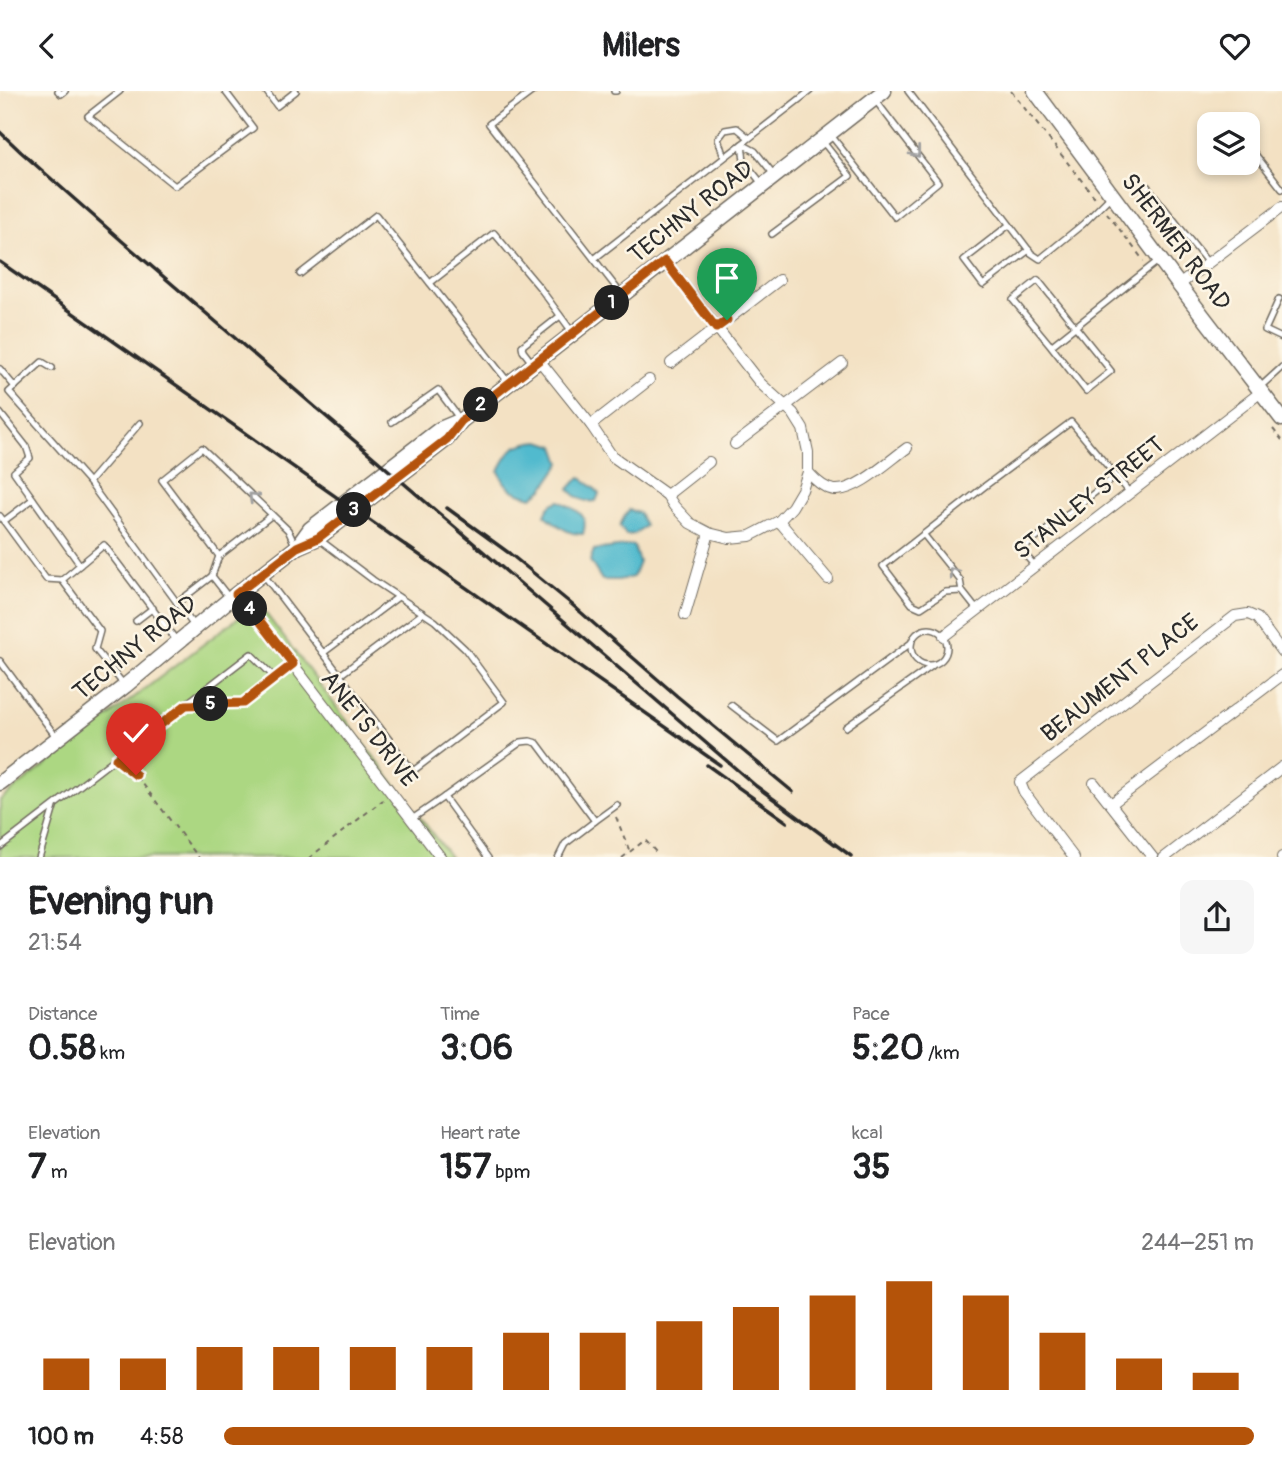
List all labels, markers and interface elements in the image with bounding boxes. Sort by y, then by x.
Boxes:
text: Milers [602,26,680,66]
icon: back [28,27,66,65]
icon: heart [1216,27,1254,65]
map controls [1197,112,1260,175]
button: layers [1197,112,1260,175]
one-way arrow [907,145,920,157]
street label: TECHNY ROAD [623,154,759,270]
street label: SHERMER ROAD [1115,168,1237,316]
pin [697,248,757,320]
icon: arrive [708,259,746,297]
pin: 1 [594,285,630,321]
text: 1 [608,290,615,314]
pin: 2 [463,387,498,423]
text: 2 [475,392,486,416]
street label: STANLEY STREET [1008,430,1170,566]
one-way arrow [248,492,261,505]
pin: 3 [336,493,372,527]
text: 3 [348,497,359,521]
one-way arrow [949,567,961,579]
street label: TECHNY ROAD [67,589,203,707]
pin: 4 [232,591,268,627]
text: 4 [244,596,255,620]
street label: BEAUMENT PLACE [1035,607,1205,749]
street label: ANETS DRIVE [315,665,423,793]
pin: 5 [194,687,228,721]
text: 5 [205,691,216,715]
pin [106,703,166,775]
icon: check [117,714,155,752]
text: Evening run [28,878,214,926]
button: share [1180,880,1254,954]
text: 21:54 [28,928,82,957]
text: Distance [28,1002,97,1026]
text: Time [440,1002,480,1026]
text: Pace [852,1002,890,1026]
text: 0.58 [28,1026,96,1070]
text: 3:06 [440,1026,513,1070]
text: 5:20 [852,1026,924,1070]
text: km [96,1041,125,1065]
text: /km [924,1041,960,1065]
text: Elevation [28,1121,100,1145]
text: Heart rate [440,1121,520,1145]
text: kcal [852,1121,883,1145]
text: 7 [28,1145,47,1189]
text: 157 [440,1145,491,1189]
text: 35 [852,1145,891,1189]
text: m [47,1160,68,1184]
text: bpm [491,1160,530,1184]
text: Elevation [28,1228,116,1257]
text: 244–251 m [1141,1228,1254,1257]
text: 100 m [28,1422,94,1451]
text: 4:58 [140,1422,184,1451]

